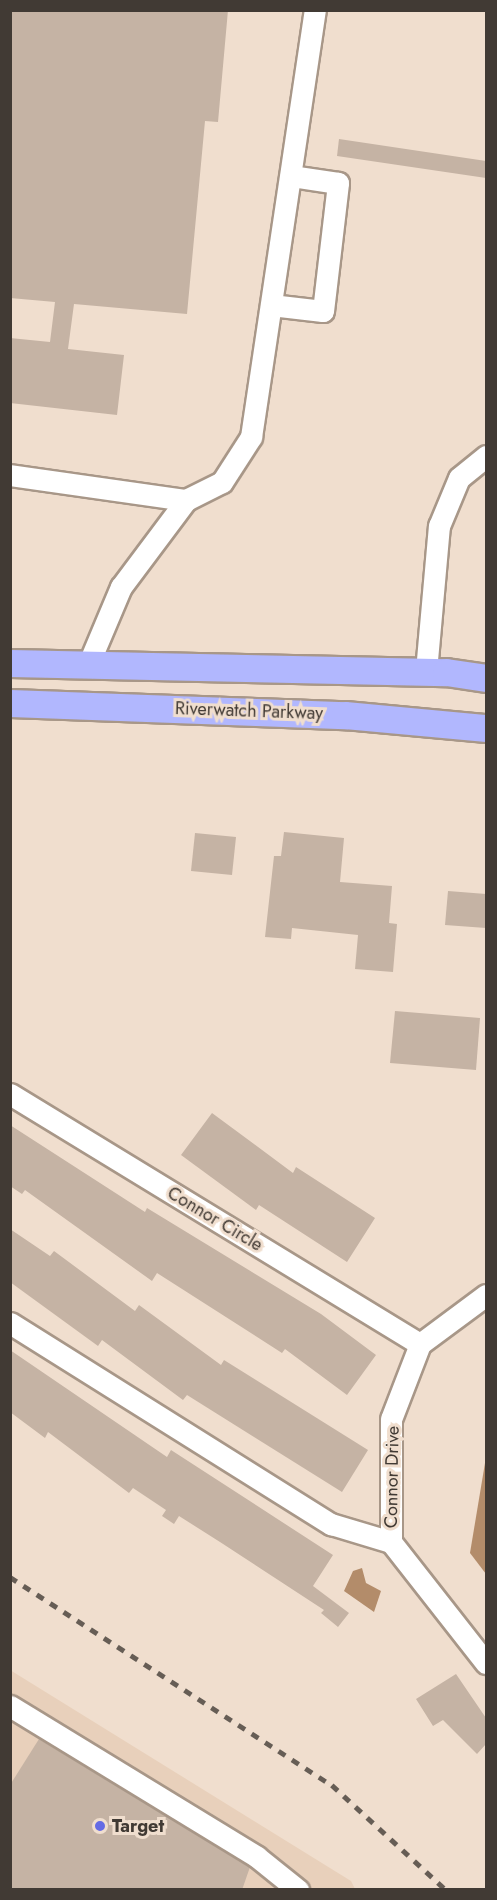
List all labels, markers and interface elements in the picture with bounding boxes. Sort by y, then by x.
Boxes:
street label: Riverwatch Parkway [175,698,323,724]
street label: Connor Circle [163,1182,267,1256]
street label: Connor Drive [380,1426,404,1528]
place label: Target [112,1815,164,1837]
marker: Target [93,1819,107,1833]

